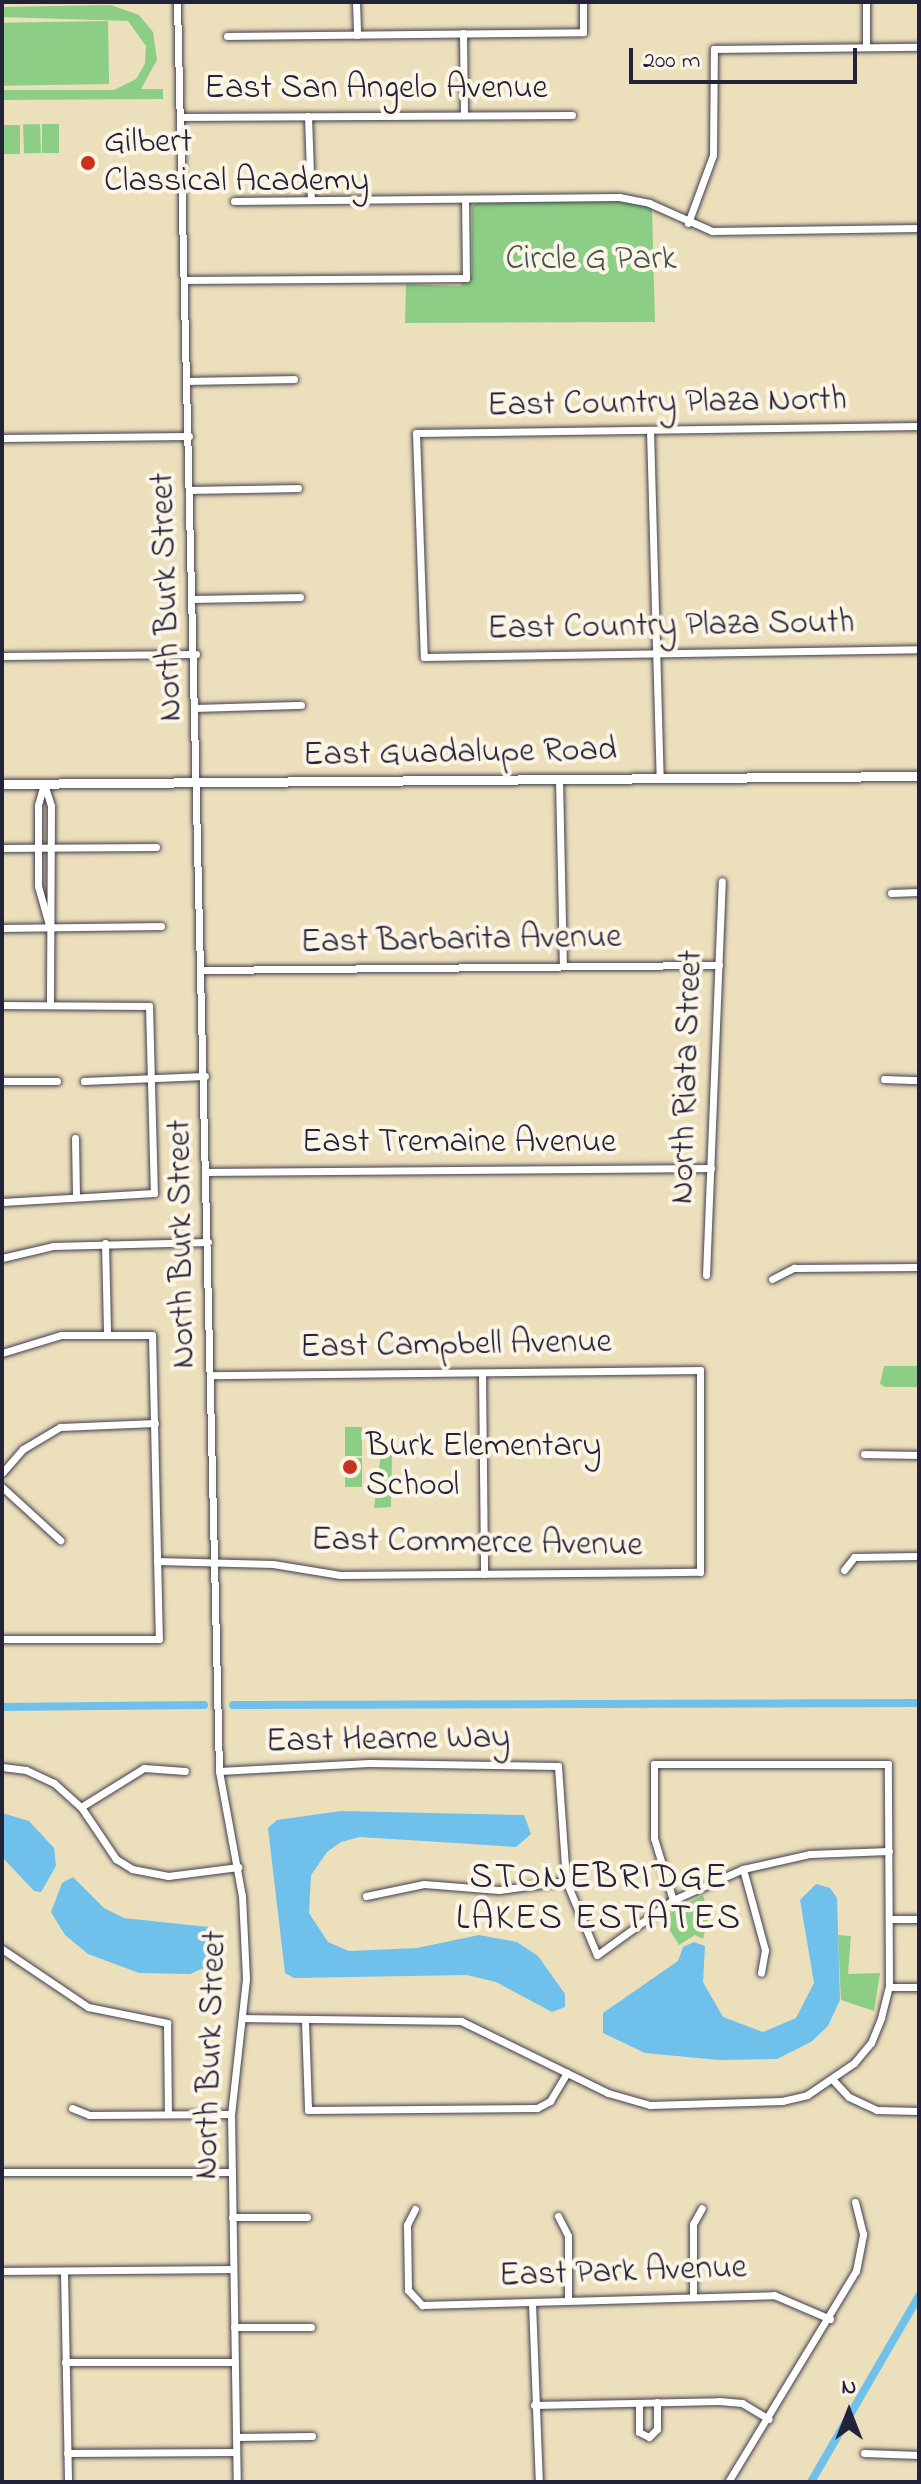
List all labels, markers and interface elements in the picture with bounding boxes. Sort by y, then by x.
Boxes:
scale bar [633,32,861,82]
text: 200 m [643,44,700,79]
street label: East San Angelo Avenue [204,70,548,110]
place label: Gilbert Classical Academy [104,123,369,202]
marker: Gilbert Classical Academy [79,154,97,172]
park label: Circle G Park [505,241,677,281]
street label: East Country Plaza North [487,380,847,428]
street label: North Burk Street [143,472,193,722]
street label: East Country Plaza South [487,603,855,651]
street label: East Guadalupe Road [303,731,617,777]
street label: East Barbarita Avenue [300,918,622,964]
street label: North Riata Street [663,949,713,1205]
street label: North Burk Street [160,1119,206,1369]
street label: East Tremaine Avenue [302,1124,616,1164]
street label: East Campbell Avenue [300,1323,612,1369]
place label: Burk Elementary School [366,1427,601,1506]
marker: Burk Elementary School [341,1458,359,1476]
street label: East Commerce Avenue [311,1521,643,1567]
street label: East Hearne Way [266,1718,510,1764]
district label: STONEBRIDGE LAKES ESTATES [456,1856,742,1941]
street label: North Burk Street [187,1930,237,2180]
street label: East Park Avenue [498,2248,748,2298]
north arrow [809,2372,889,2452]
text: N [842,2372,856,2404]

